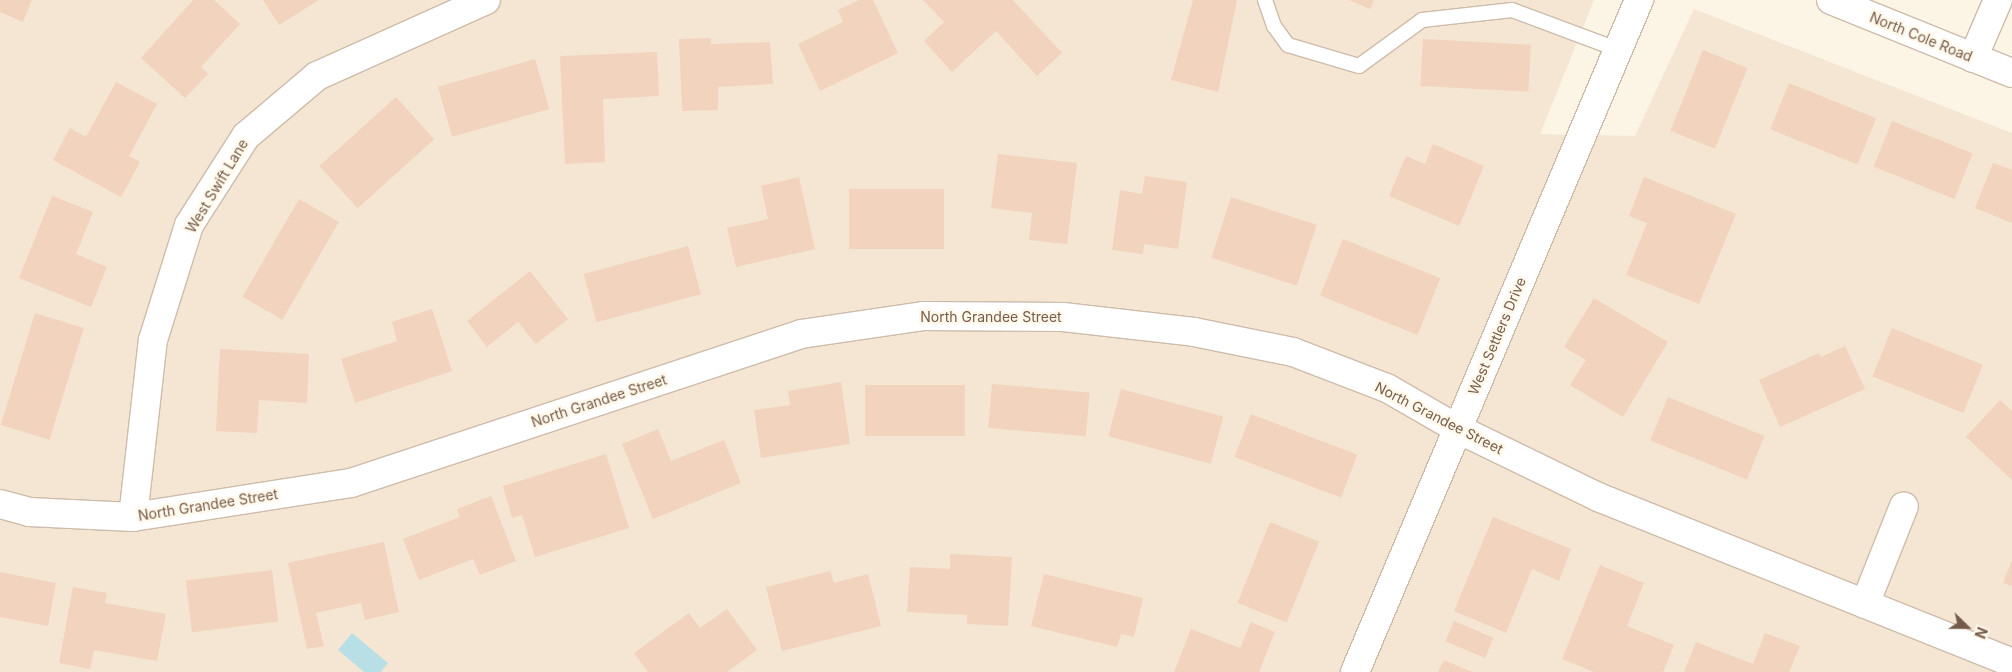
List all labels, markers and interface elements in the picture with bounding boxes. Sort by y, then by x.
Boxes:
street label: North Cole Road [1867,9,1975,65]
street label: West Swift Lane [182,136,252,236]
street label: West Settlers Drive [1465,275,1529,397]
street label: North Grandee Street [920,309,1062,325]
street label: North Grandee Street [529,371,669,431]
street label: North Grandee Street [1372,378,1506,458]
street label: North Grandee Street [137,486,279,524]
north arrow [1942,602,1992,652]
text: N [1971,625,1991,641]

